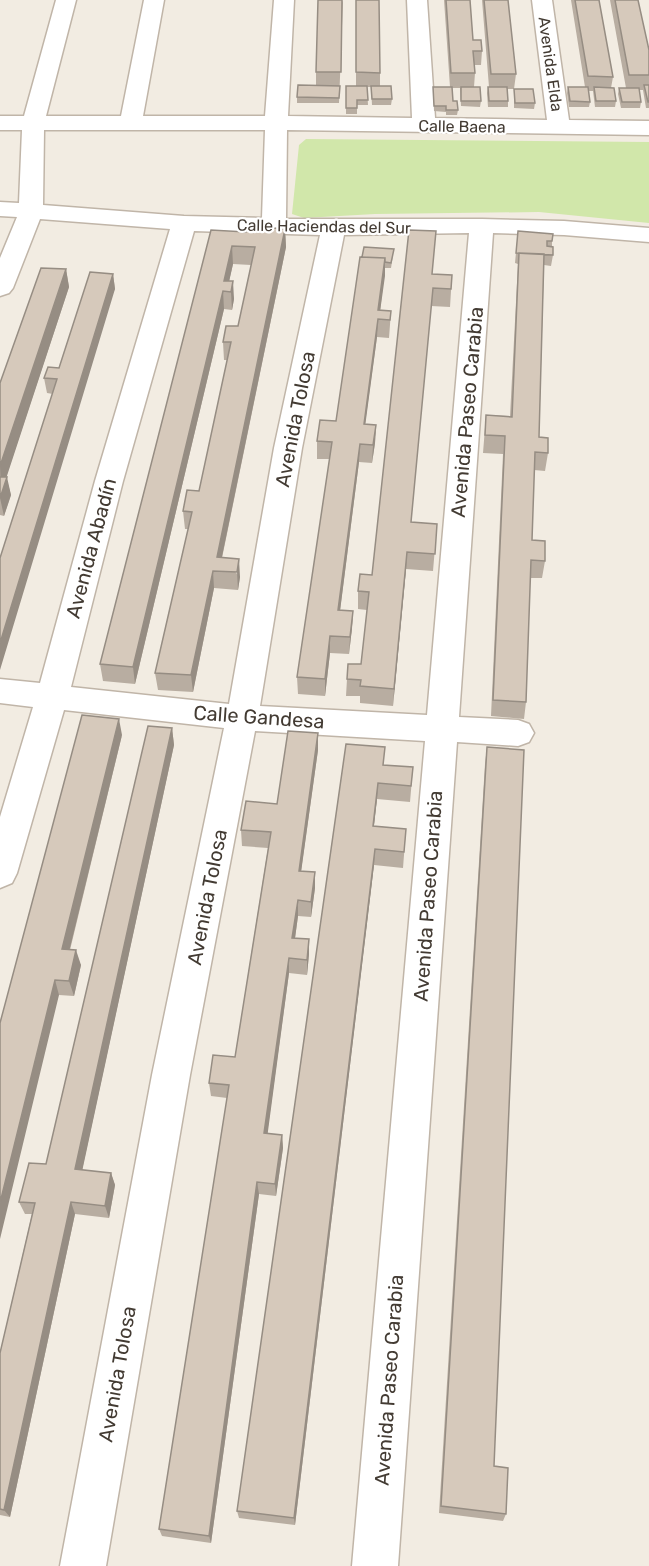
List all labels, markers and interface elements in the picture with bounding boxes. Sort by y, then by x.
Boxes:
street label: Avenida Elda [534,15,567,113]
street label: Calle Baena [418,116,506,137]
street label: Calle Haciendas del Sur [237,215,411,238]
street label: Avenida Paseo Carabia [446,306,488,518]
street label: Avenida Tolosa [270,349,320,489]
street label: Avenida Abadín [61,475,121,621]
street label: Calle Gandesa [193,700,325,734]
street label: Avenida Paseo Carabia [409,790,447,1002]
street label: Avenida Tolosa [182,827,232,967]
street label: Avenida Paseo Carabia [370,1274,408,1486]
street label: Avenida Tolosa [93,1304,141,1444]

